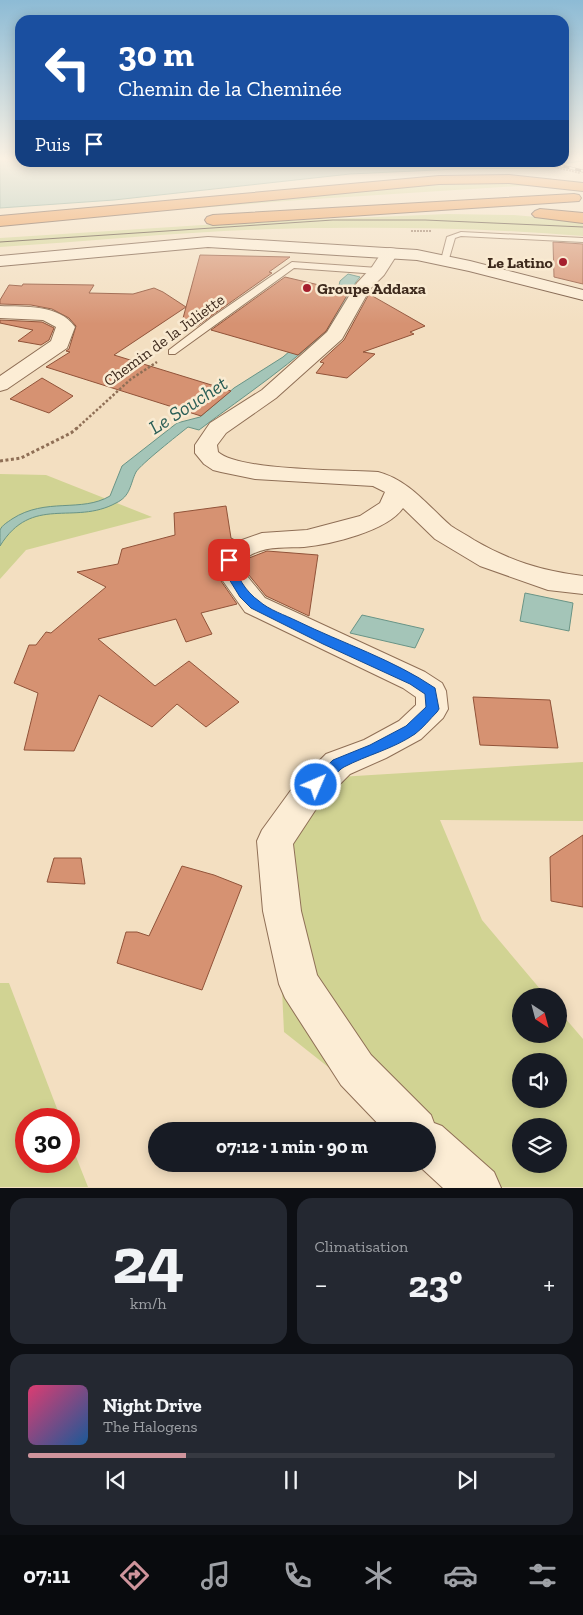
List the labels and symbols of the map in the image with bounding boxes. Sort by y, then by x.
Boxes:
place label: Le Latino [487,253,554,272]
marker: Le Latino [557,256,569,268]
place label: Groupe Addaxa [317,279,426,298]
marker: Groupe Addaxa [301,282,313,294]
street label: Chemin de la Juliette [100,290,228,390]
water label: Le Souchet [144,371,232,439]
pin [208,539,250,581]
position arrow [289,758,341,810]
north arrow [512,988,568,1042]
speed limit sign: 30 [15,1108,80,1173]

